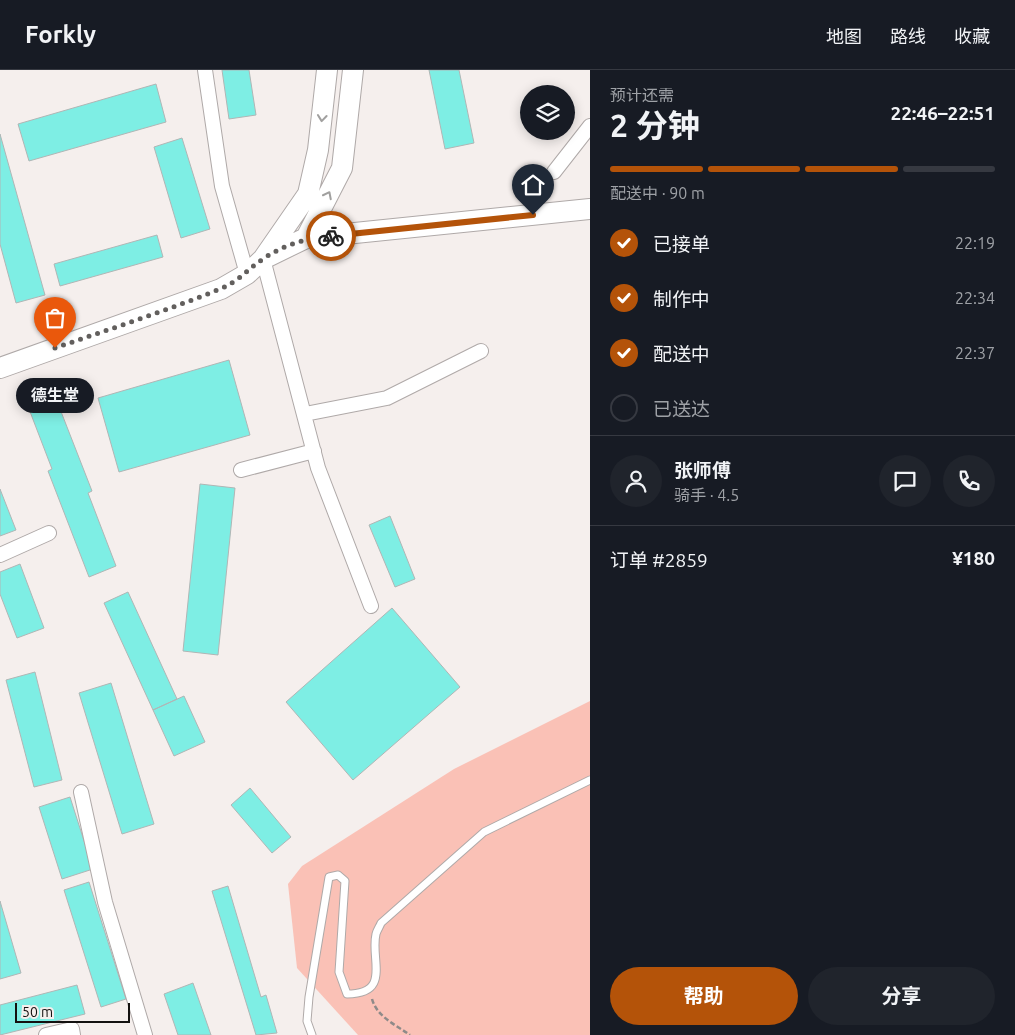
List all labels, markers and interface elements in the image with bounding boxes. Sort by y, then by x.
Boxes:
text: Forkly [25,21,96,48]
text: 地图 [826,26,862,46]
text: 路线 [890,26,926,46]
text: 收藏 [954,26,990,46]
map controls [520,85,575,140]
button: layers [520,85,575,140]
text: 预计还需 [610,86,674,104]
text: 22:46–22:51 [890,102,995,124]
text: 2 分钟 [610,107,700,143]
one-way arrow [317,115,328,123]
pin [512,164,554,215]
icon: home [519,171,547,199]
text: 配送中 · 90 m [610,184,705,202]
one-way arrow [322,191,332,200]
courier [306,211,356,261]
icon: bike [317,222,345,250]
icon: check [610,229,638,257]
text: 已接单 [653,233,710,255]
text: 22:19 [955,234,995,252]
icon: check [610,284,638,312]
text: 制作中 [653,288,710,310]
text: 22:34 [955,289,995,307]
pin [34,297,76,348]
icon: bag [41,304,69,332]
icon: check [610,339,638,367]
text: 配送中 [653,343,710,365]
text: 22:37 [955,344,995,362]
callout: 德生堂 [16,378,94,413]
text: 德生堂 [31,386,79,404]
text: 已送达 [653,398,710,420]
button: person [610,455,662,507]
button: chat [879,455,931,507]
button: phone [943,455,995,507]
text: 张师傅 [674,459,731,481]
text: 骑手 · 4.5 [674,486,739,504]
text: ¥180 [952,547,995,569]
text: 订单 #2859 [610,549,708,571]
button: 帮助 [610,967,798,1025]
button: 分享 [808,967,995,1025]
scale bar [15,1000,130,1023]
text: 50 m [22,1004,53,1020]

